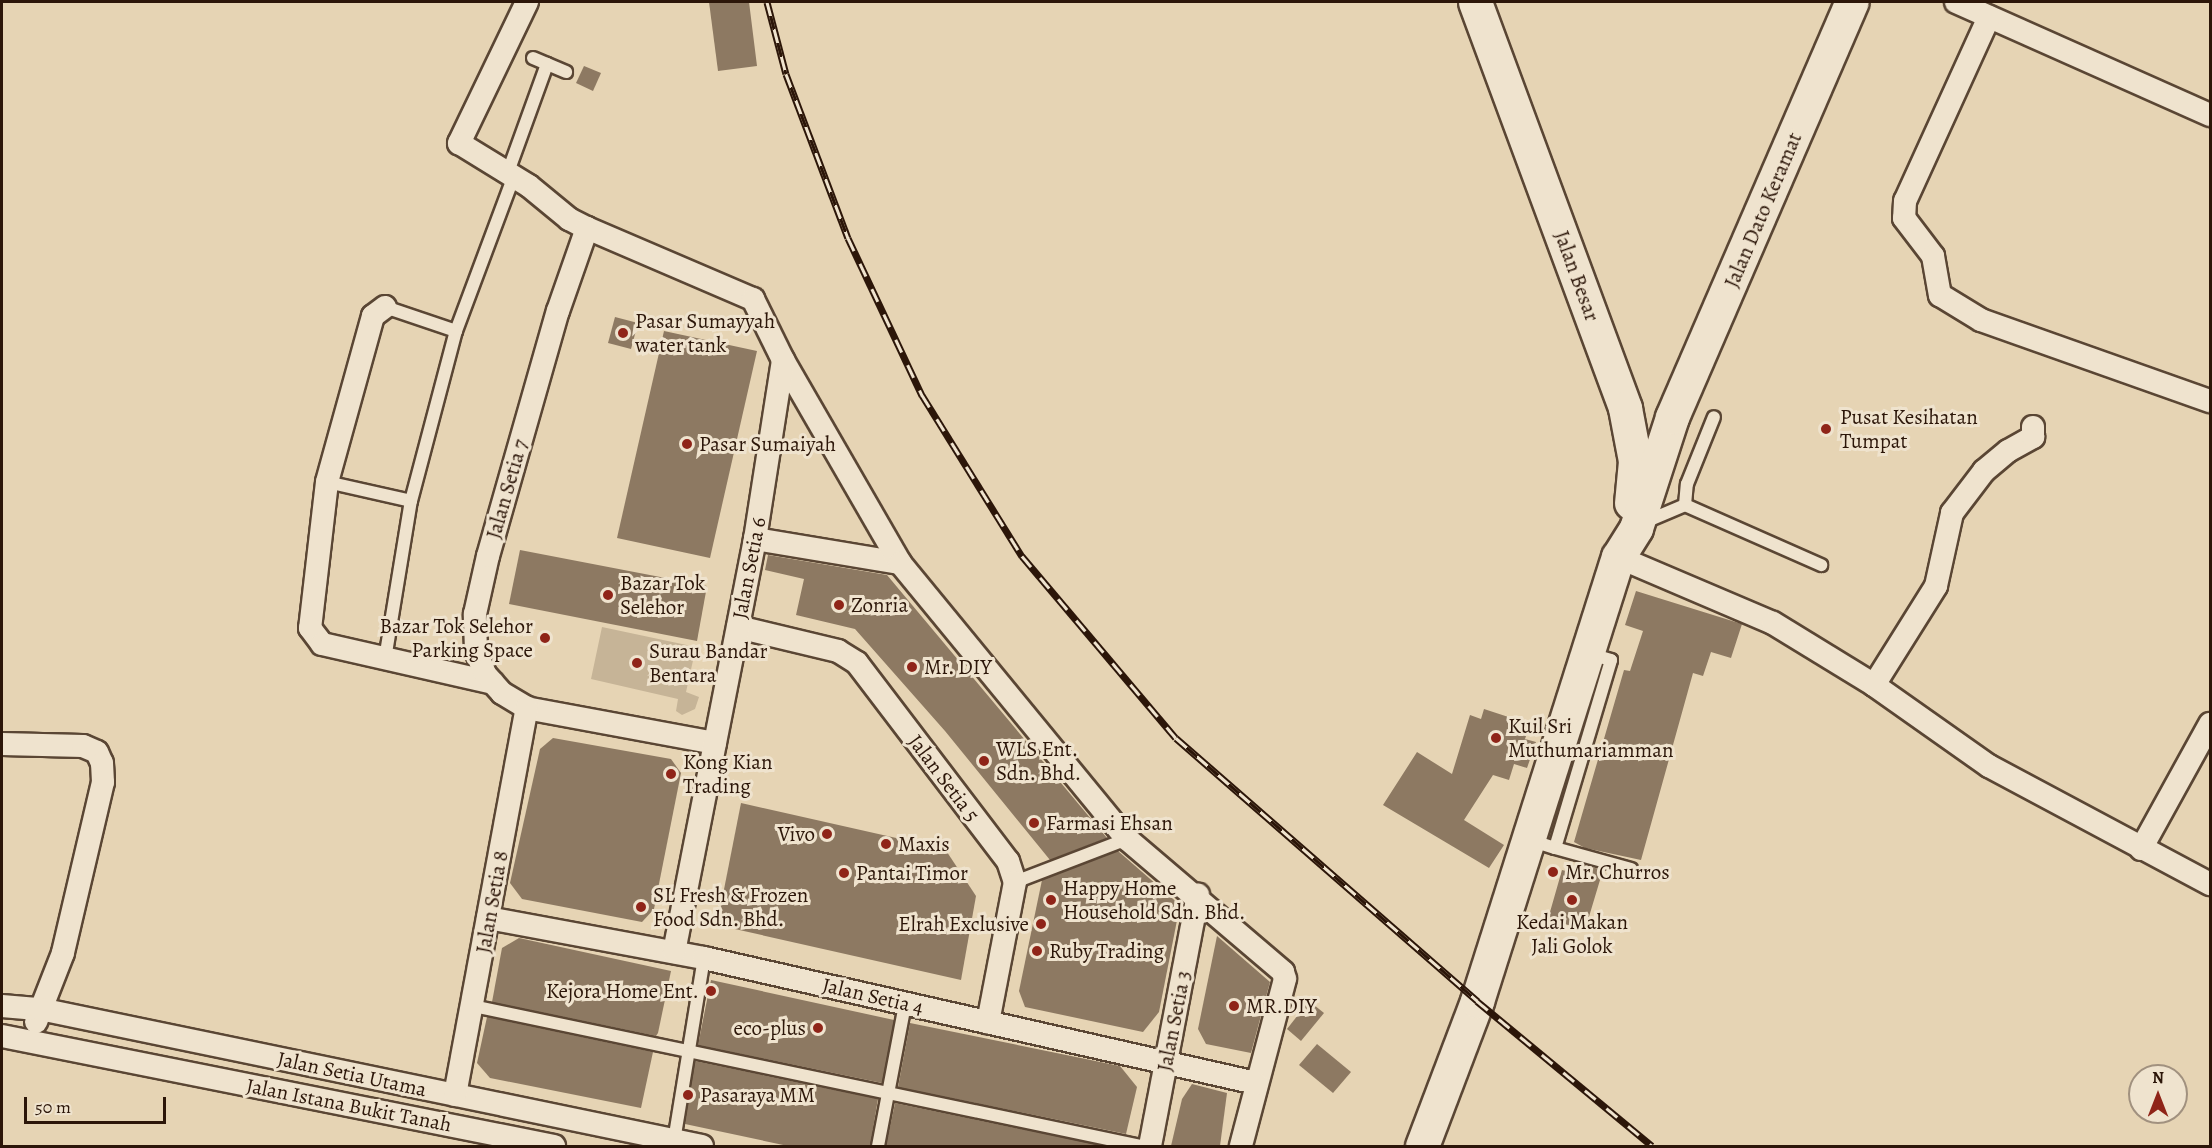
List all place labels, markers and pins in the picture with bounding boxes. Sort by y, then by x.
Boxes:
place label: Pasar Sumayyah water tank [635,308,775,358]
marker: Pasar Sumayyah water tank [616,326,630,340]
place label: Pusat Kesihatan Tumpat [1840,404,1978,454]
marker: Pusat Kesihatan Tumpat [1817,420,1835,438]
place label: Pasar Sumaiyah [699,431,836,457]
marker: Pasar Sumaiyah [680,437,694,451]
place label: Bazar Tok Selehor [620,570,705,620]
marker: Bazar Tok Selehor [601,588,615,602]
place label: Zonria [851,592,908,618]
marker: Zonria [832,598,846,612]
place label: Bazar Tok Selehor Parking Space [379,613,533,663]
marker: Bazar Tok Selehor Parking Space [538,631,552,645]
place label: Surau Bandar Bentara [649,638,768,688]
place label: Mr. DIY [924,654,992,680]
marker: Surau Bandar Bentara [630,656,644,670]
marker: Mr. DIY [905,660,919,674]
place label: Kuil Sri Muthumariamman [1508,713,1673,763]
marker: Kuil Sri Muthumariamman [1489,731,1503,745]
place label: WLS Ent. Sdn. Bhd. [996,736,1081,786]
place label: Kong Kian Trading [683,749,773,799]
marker: WLS Ent. Sdn. Bhd. [977,754,991,768]
marker: Kong Kian Trading [664,767,678,781]
place label: Farmasi Ehsan [1046,810,1173,836]
marker: Farmasi Ehsan [1027,816,1041,830]
place label: Vivo [778,821,815,847]
marker: Vivo [820,827,834,841]
place label: Maxis [898,831,950,857]
marker: Maxis [879,837,893,851]
place label: Mr. Churros [1565,859,1670,885]
place label: Pantai Timor [856,860,968,886]
marker: Mr. Churros [1546,865,1560,879]
marker: Pantai Timor [837,866,851,880]
place label: Happy Home Household Sdn. Bhd. [1063,875,1246,925]
place label: SL Fresh & Frozen Food Sdn. Bhd. [653,882,808,932]
marker: Happy Home Household Sdn. Bhd. [1044,893,1058,907]
marker: Kedai Makan Jali Golok [1565,893,1579,907]
marker: SL Fresh & Frozen Food Sdn. Bhd. [634,900,648,914]
place label: Kedai Makan Jali Golok [1516,909,1628,959]
place label: Elrah Exclusive [898,911,1029,937]
marker: Elrah Exclusive [1034,917,1048,931]
place label: Ruby Trading [1049,938,1164,964]
marker: Ruby Trading [1030,944,1044,958]
place label: Kejora Home Ent. [546,978,699,1004]
marker: Kejora Home Ent. [704,984,718,998]
place label: MR.DIY [1246,993,1317,1019]
marker: MR.DIY [1227,999,1241,1013]
place label: eco-plus [734,1015,806,1041]
marker: eco-plus [811,1021,825,1035]
place label: Pasaraya MM [700,1082,815,1108]
marker: Pasaraya MM [681,1088,695,1102]

